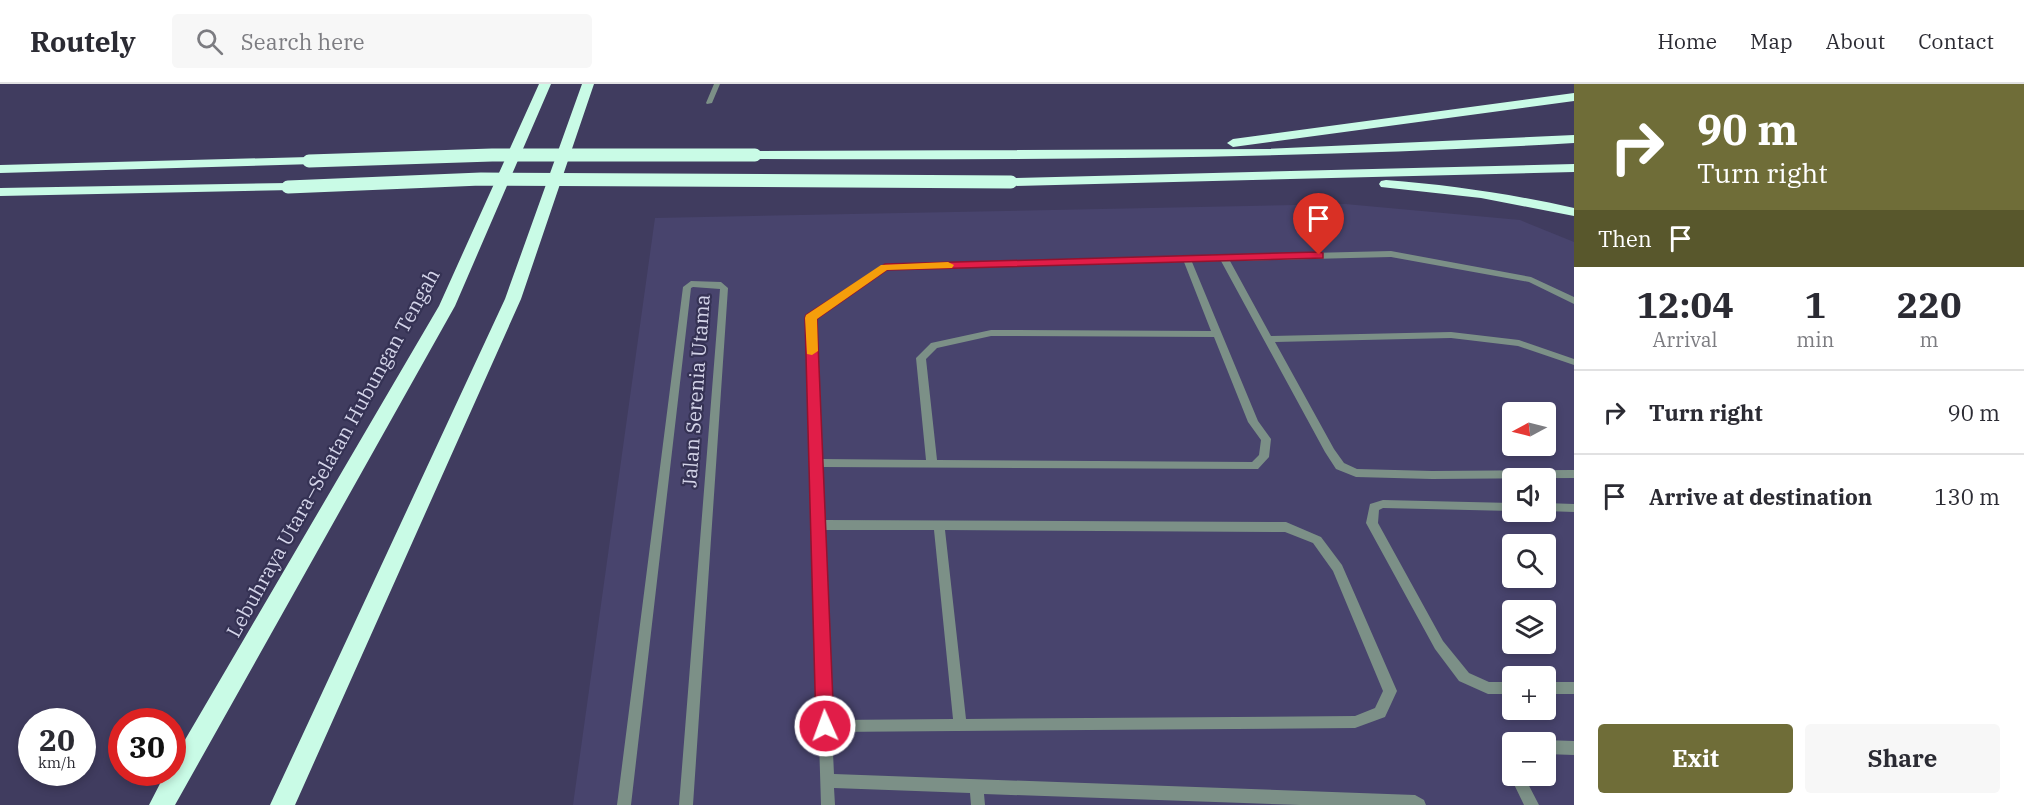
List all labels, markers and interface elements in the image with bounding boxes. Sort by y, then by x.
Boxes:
search box [172,14,592,68]
text: Routely [30,23,136,60]
icon: search [193,25,226,58]
text: Search here [241,27,365,56]
text: Home [1657,27,1717,55]
text: Map [1750,27,1793,55]
text: About [1826,27,1885,55]
text: Contact [1918,27,1994,55]
text: 90 m [1697,102,1798,157]
icon: right [1598,108,1676,186]
text: Turn right [1697,155,1828,190]
pin [1293,193,1344,255]
icon: arrive [1302,202,1335,235]
icon: arrive [1664,222,1697,255]
text: Then [1598,224,1652,253]
street label: Lebuhraya Utara–Selatan Hubungan Tengah [220,264,446,642]
text: 12:04 [1636,281,1734,328]
text: 1 [1804,281,1826,328]
text: 220 [1897,281,1962,328]
street label: Jalan Serenia Utama [675,293,716,489]
text: Arrival [1653,326,1718,353]
text: min [1796,326,1834,353]
text: m [1920,326,1939,353]
icon: right [1598,396,1631,429]
text: Turn right [1649,398,1763,427]
text: 90 m [1948,398,2000,427]
north arrow [1502,402,1556,456]
map controls [1502,402,1556,786]
button: sound [1502,468,1556,522]
icon: arrive [1598,480,1631,513]
text: Arrive at destination [1649,482,1872,511]
text: 130 m [1934,482,2000,511]
button: search [1502,534,1556,588]
button: layers [1502,600,1556,654]
button: + [1502,666,1556,720]
position arrow [793,694,857,758]
speed limit sign: 30 [108,708,186,786]
text: 20 [39,720,75,759]
button: Exit [1598,724,1793,793]
button: Share [1805,724,2000,793]
button: − [1502,732,1556,786]
text: km/h [38,753,76,772]

